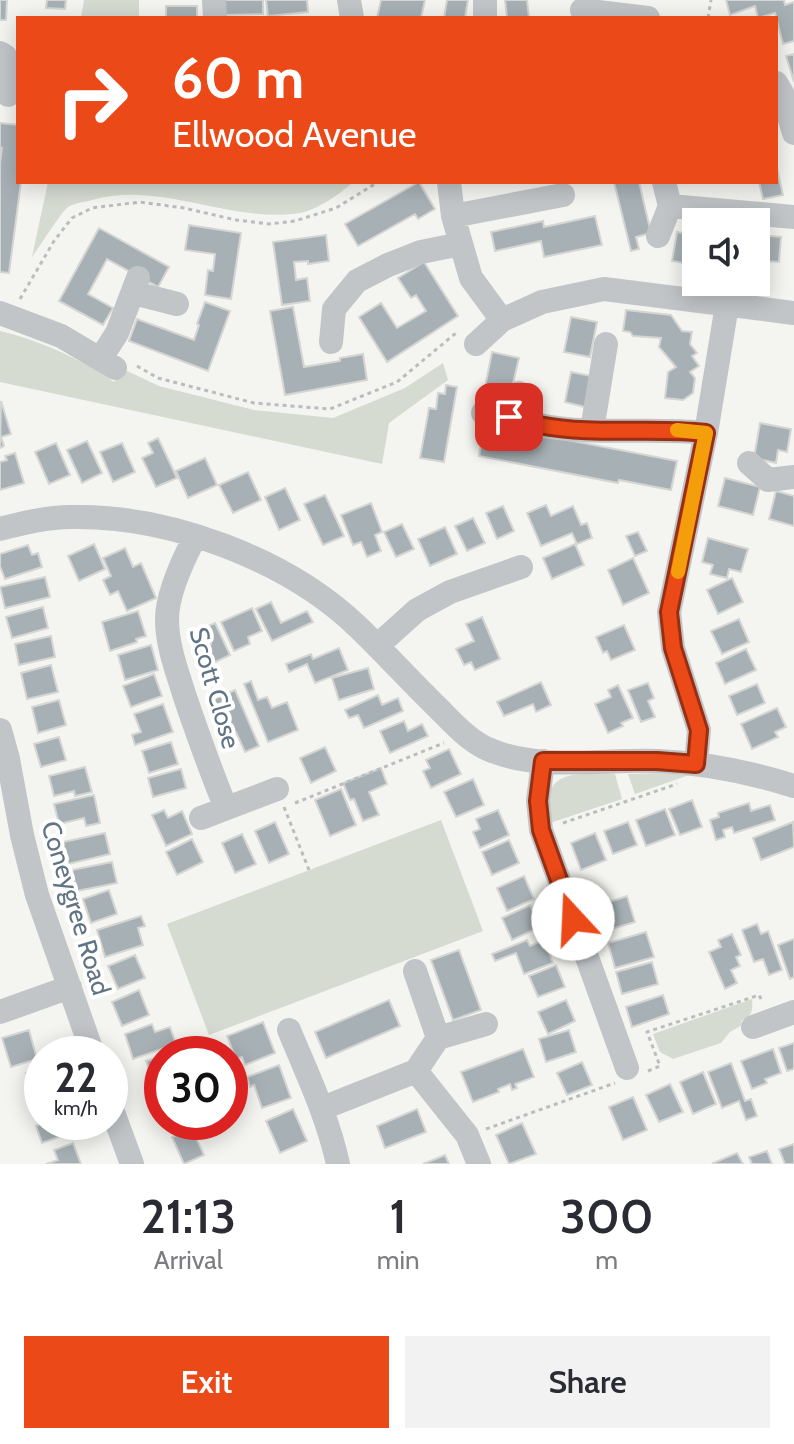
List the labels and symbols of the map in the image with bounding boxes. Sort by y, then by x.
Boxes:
pin [475,383,543,451]
street label: Scott Close [182,624,248,752]
street label: Coneygree Road [34,817,118,999]
position arrow [531,877,615,961]
speed limit sign: 30 [144,1036,248,1140]

